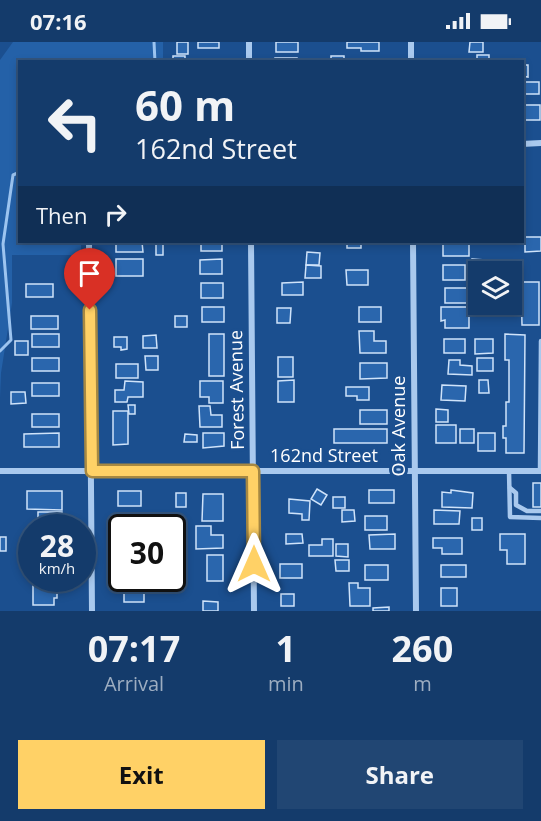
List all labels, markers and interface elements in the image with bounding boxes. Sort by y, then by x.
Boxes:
text: 07:16 [30,6,87,36]
text: 60 m [135,76,235,133]
icon: left [36,84,114,162]
text: 162nd Street [135,130,297,167]
icon: right [99,198,132,231]
text: Then [36,200,87,230]
pin [64,248,115,310]
icon: arrive [73,257,106,290]
map controls [468,261,522,315]
button: layers [468,261,522,315]
street label: Forest Avenue [223,330,249,450]
street label: Oak Avenue [386,376,410,476]
street label: 162nd Street [270,443,378,467]
speed limit sign: 30 [108,514,186,592]
text: 28 [40,525,74,566]
position arrow [222,532,286,596]
text: km/h [39,558,75,578]
text: 07:17 [88,624,180,673]
text: 1 [276,624,296,673]
text: 260 [392,624,453,673]
text: Arrival [104,670,164,697]
text: min [268,670,304,697]
text: m [413,670,432,697]
button: Exit [18,740,265,809]
button: Share [277,740,523,809]

